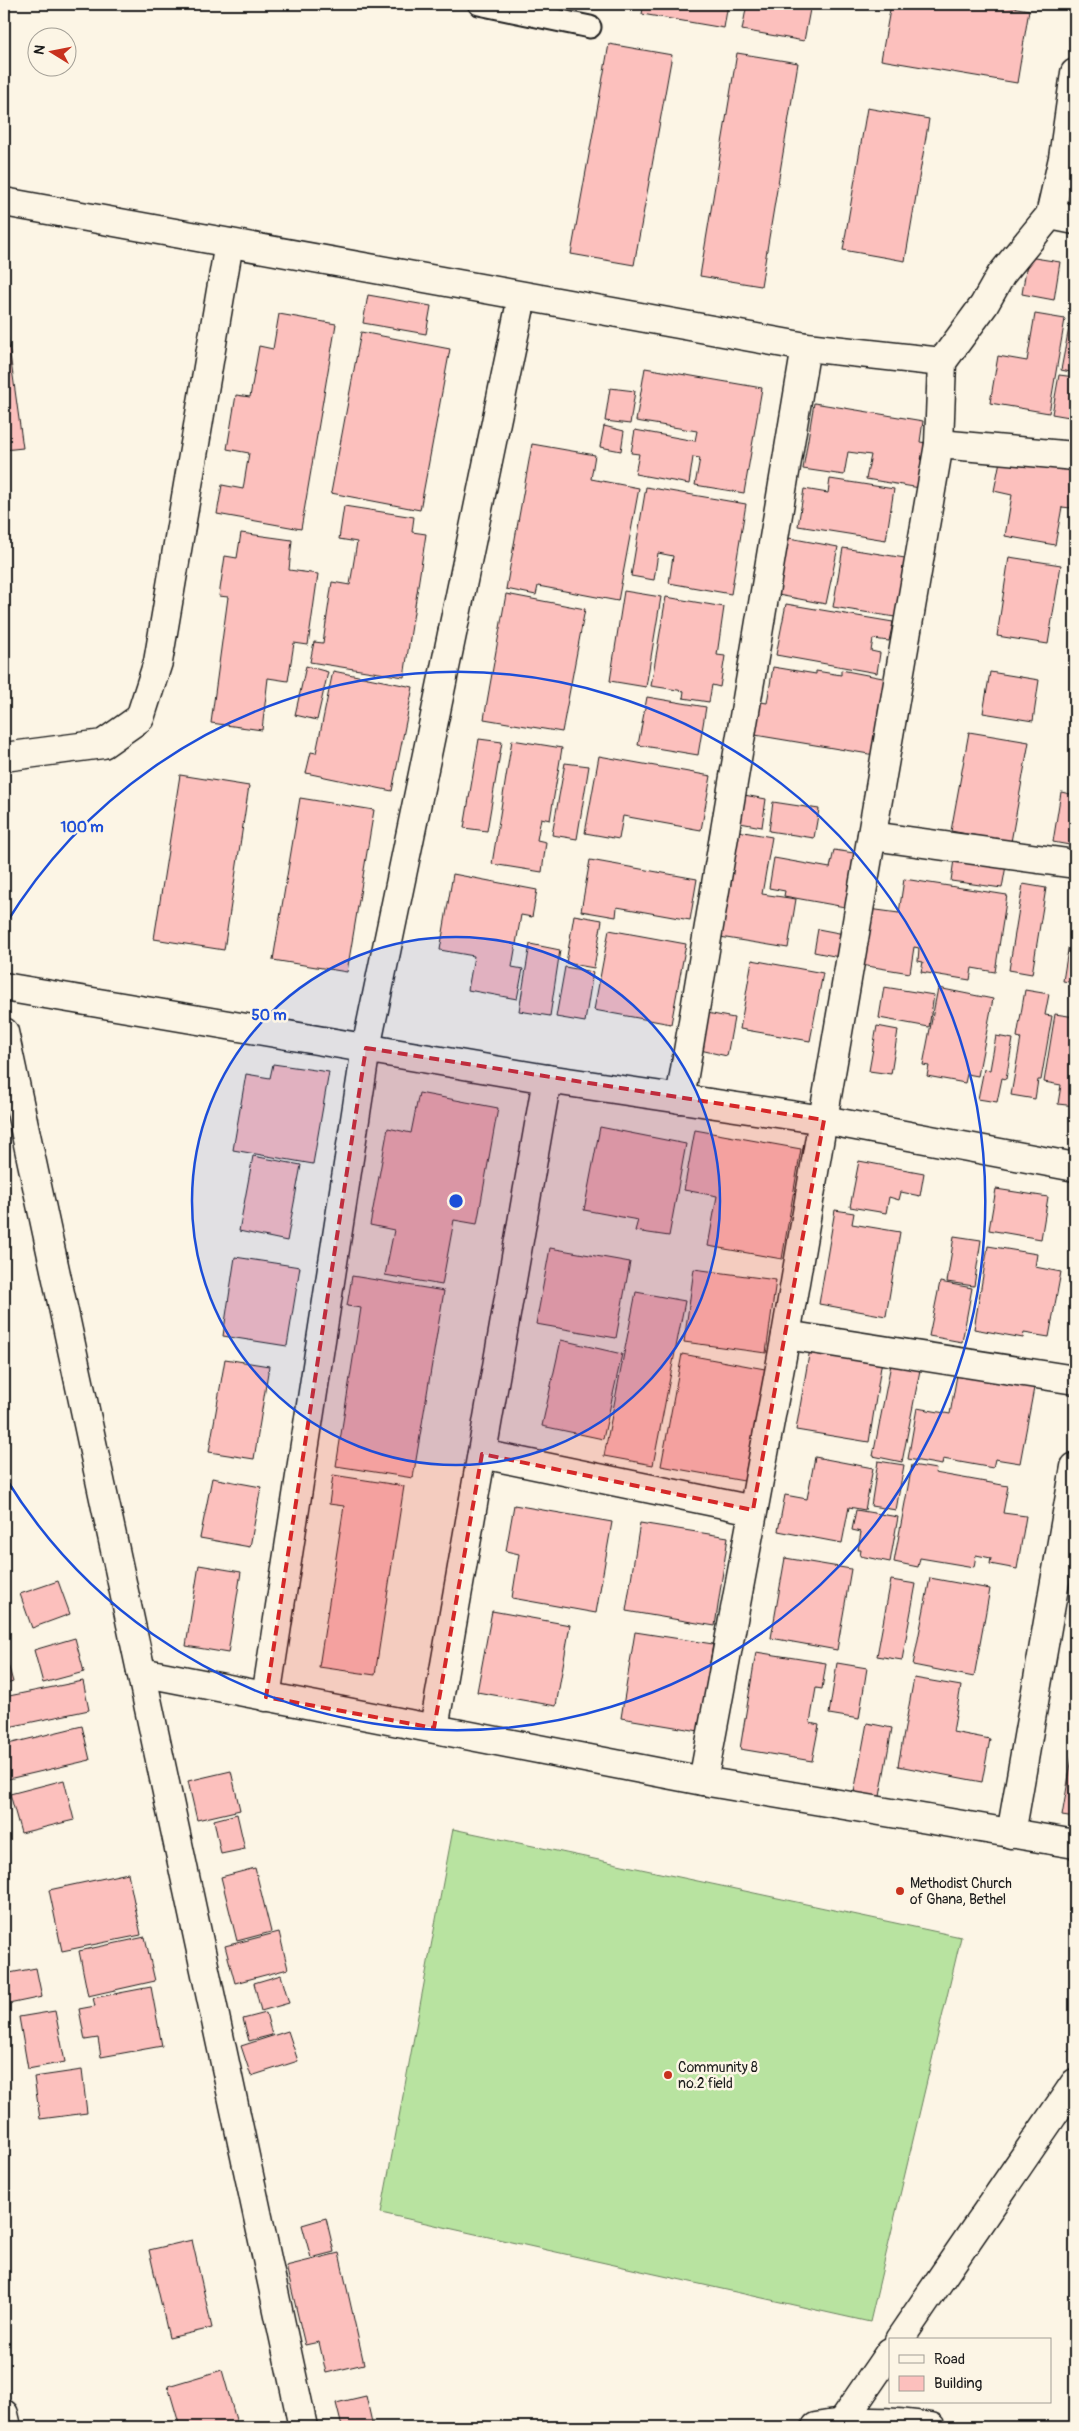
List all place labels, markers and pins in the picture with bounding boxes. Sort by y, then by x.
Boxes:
centre of rings [447,1192,465,1210]
place label: Methodist Church of Ghana, Bethel [910,1875,1012,1908]
marker: Methodist Church of Ghana, Bethel [894,1885,906,1897]
place label: Community 8 no.2 field [678,2059,758,2092]
marker: Community 8 no.2 field [662,2069,674,2081]

